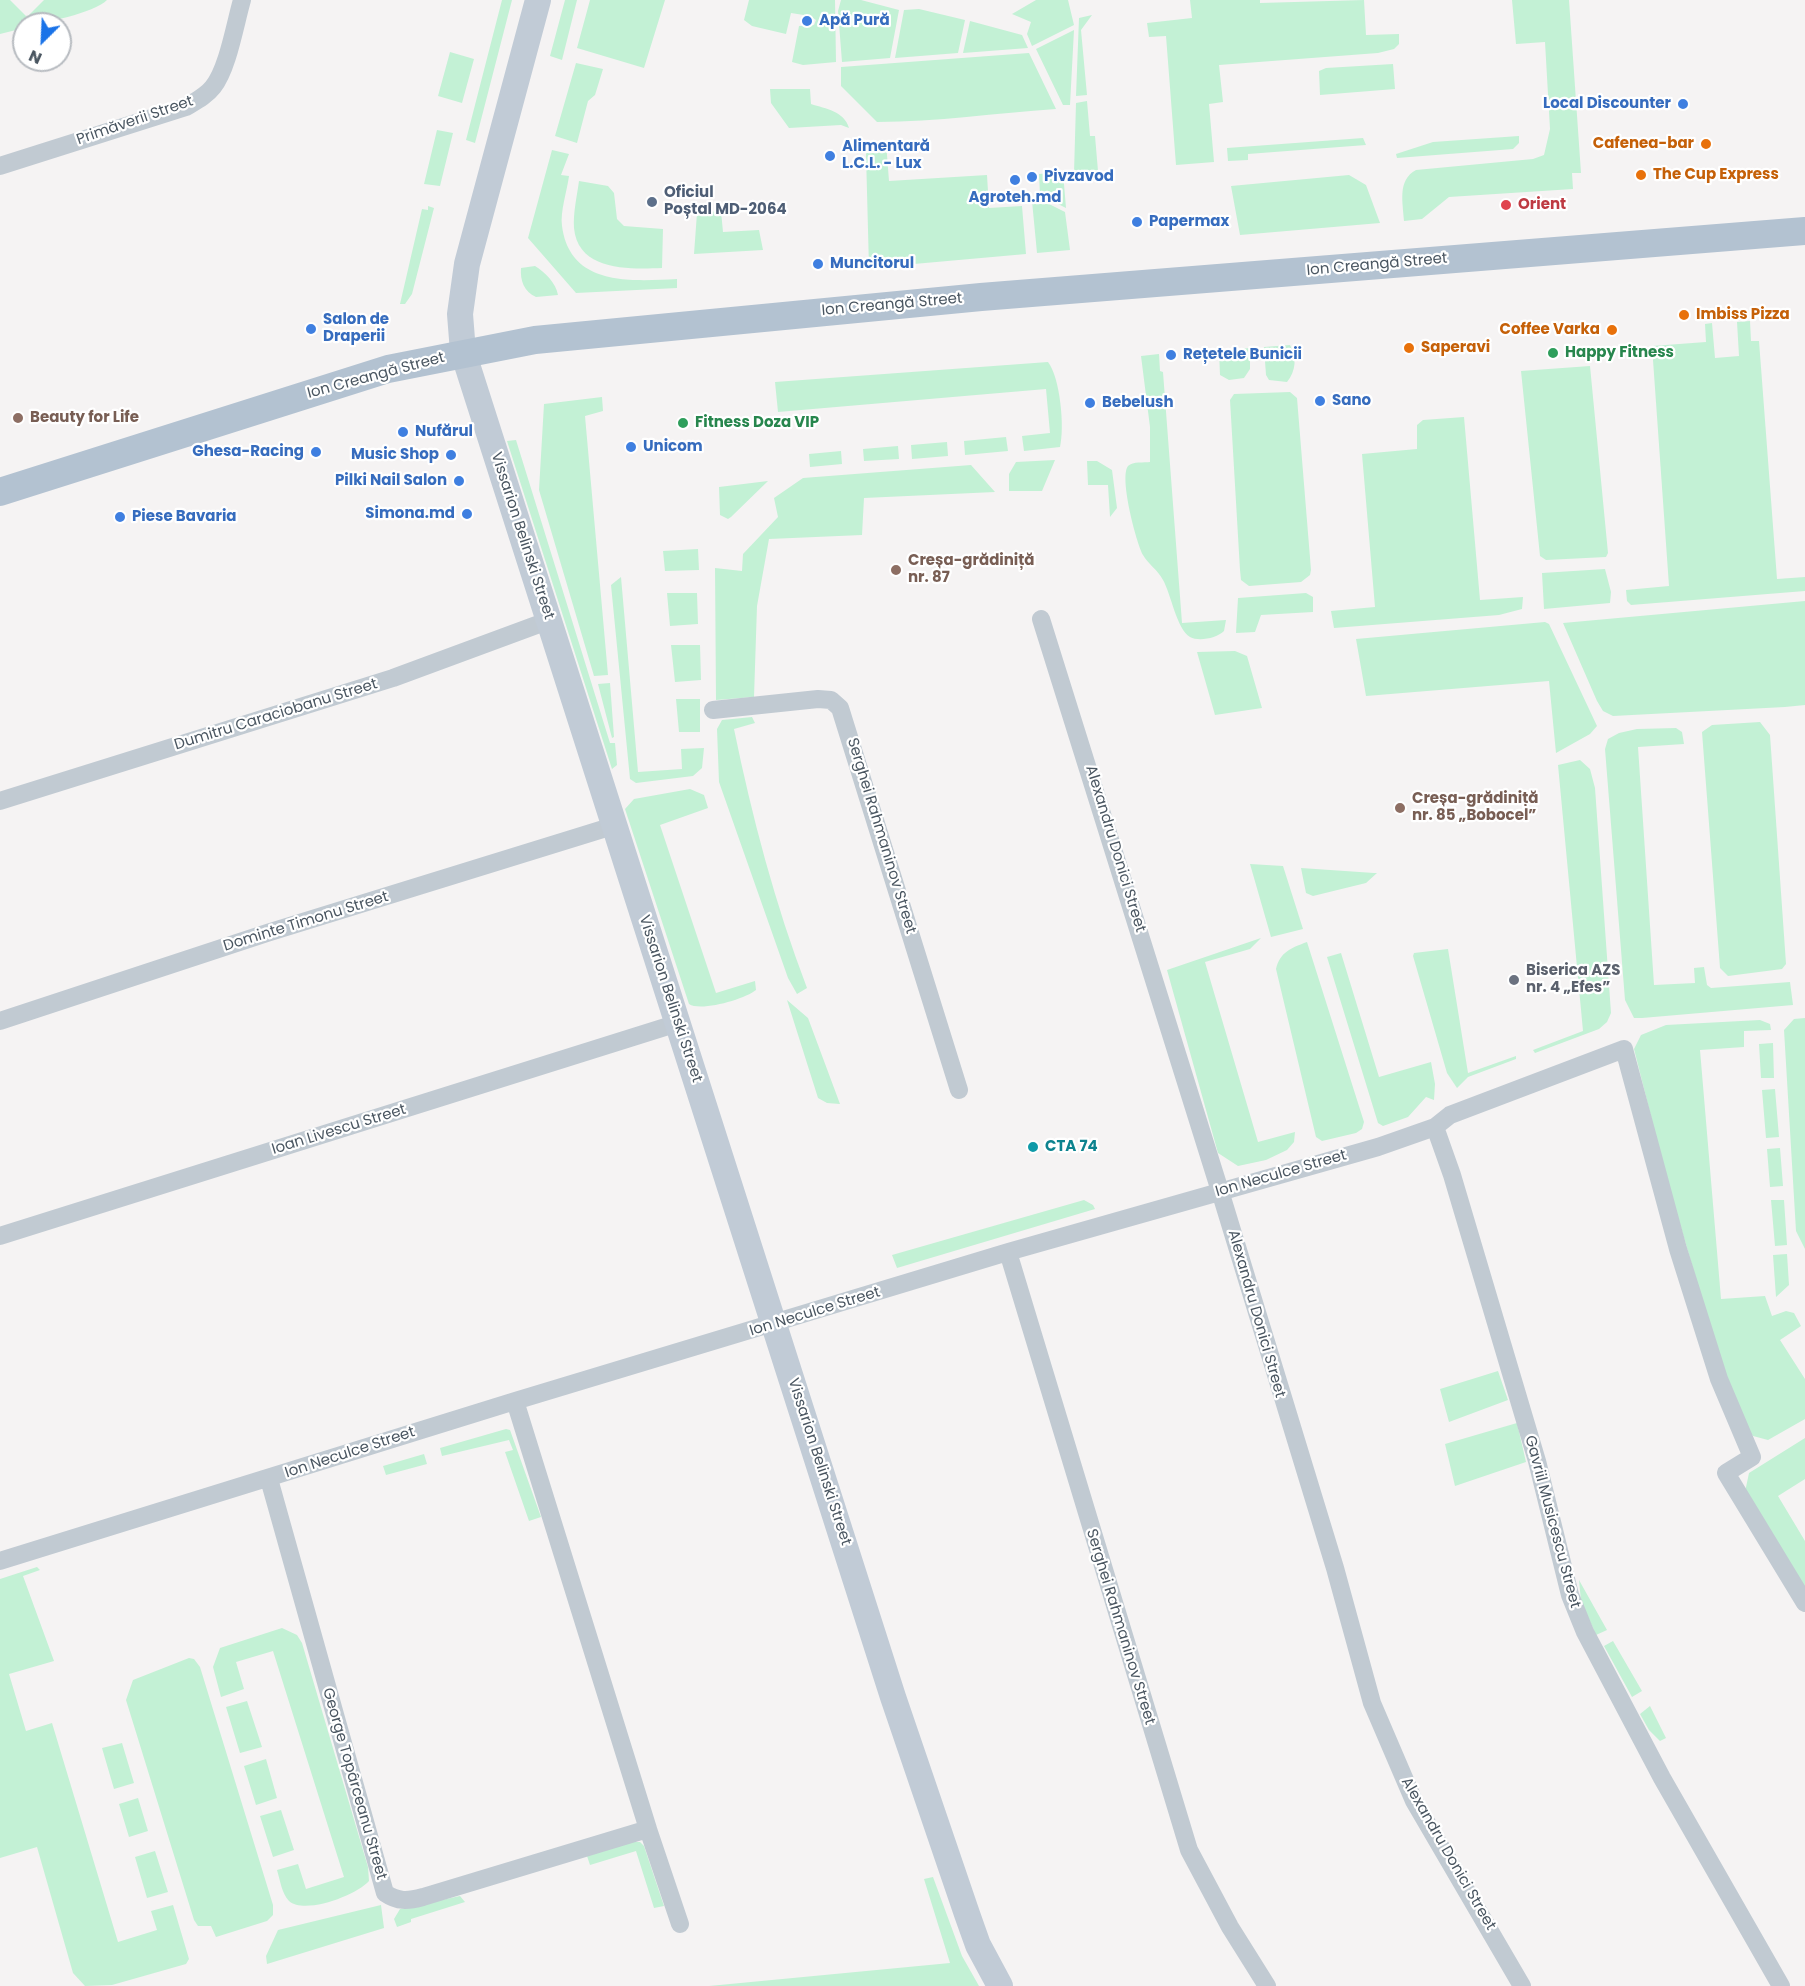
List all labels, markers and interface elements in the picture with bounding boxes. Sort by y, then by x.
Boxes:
north arrow [12,12,72,72]
place label: Apă Pură [819,12,890,30]
marker: Apă Pură [800,14,814,28]
text: N [25,44,45,70]
street label: Primăverii Street [74,93,196,149]
place label: Local Discounter [1543,95,1671,113]
marker: Local Discounter [1676,97,1690,111]
place label: Cafenea-bar [1593,135,1694,153]
marker: Cafenea-bar [1699,137,1713,151]
place label: Alimentară L.C.L. - Lux [842,138,930,173]
marker: Alimentară L.C.L. - Lux [823,149,837,163]
place label: The Cup Express [1653,166,1779,184]
place label: Pivzavod [1044,168,1114,186]
marker: The Cup Express [1634,168,1648,182]
marker: Pivzavod [1025,170,1039,184]
marker: Agroteh.md [1008,173,1022,187]
place label: Oficiul Poștal MD-2064 [664,184,787,219]
place label: Agroteh.md [969,189,1061,207]
marker: Oficiul Poștal MD-2064 [645,195,659,209]
place label: Orient [1518,196,1566,214]
marker: Orient [1499,198,1513,212]
place label: Papermax [1149,213,1229,231]
marker: Papermax [1130,215,1144,229]
street label: Ion Creangă Street [1306,250,1448,280]
place label: Muncitorul [830,255,914,273]
marker: Muncitorul [811,257,825,271]
street label: Ion Creangă Street [821,290,963,320]
place label: Imbiss Pizza [1696,306,1790,324]
marker: Imbiss Pizza [1677,308,1691,322]
place label: Salon de Draperii [323,311,389,346]
place label: Coffee Varka [1500,321,1600,339]
marker: Salon de Draperii [304,322,318,336]
marker: Coffee Varka [1605,323,1619,337]
place label: Saperavi [1421,339,1490,357]
marker: Saperavi [1402,341,1416,355]
place label: Happy Fitness [1565,344,1674,362]
place label: Rețetele Bunicii [1183,346,1302,364]
marker: Happy Fitness [1546,346,1560,360]
marker: Rețetele Bunicii [1164,348,1178,362]
street label: Ion Creangă Street [305,349,447,403]
place label: Sano [1332,392,1371,410]
place label: Bebelush [1102,394,1174,412]
marker: Sano [1313,394,1327,408]
marker: Bebelush [1083,396,1097,410]
place label: Beauty for Life [30,409,139,427]
marker: Beauty for Life [11,411,25,425]
place label: Fitness Doza VIP [695,414,819,432]
marker: Fitness Doza VIP [676,416,690,430]
place label: Nufărul [415,423,473,441]
marker: Nufărul [396,425,410,439]
place label: Unicom [643,438,703,456]
marker: Unicom [624,440,638,454]
place label: Ghesa-Racing [192,443,304,461]
marker: Ghesa-Racing [309,445,323,459]
place label: Music Shop [351,446,439,464]
marker: Music Shop [444,448,458,462]
street label: Vissarion Belinski Street [486,450,558,622]
place label: Pilki Nail Salon [335,472,447,490]
marker: Pilki Nail Salon [452,474,466,488]
place label: Simona.md [365,505,455,523]
marker: Simona.md [460,507,474,521]
place label: Piese Bavaria [132,508,236,526]
marker: Piese Bavaria [113,510,127,524]
place label: Creșa-grădiniță nr. 87 [908,552,1035,587]
marker: Creșa-grădiniță nr. 87 [889,563,903,577]
street label: Dumitru Caraciobanu Street [172,676,380,754]
street label: Serghei Rahmaninov Street [843,736,919,936]
street label: Alexandru Donici Street [1081,763,1149,935]
place label: Creșa-grădiniță nr. 85 „Bobocel” [1412,790,1539,825]
marker: Creșa-grădiniță nr. 85 „Bobocel” [1393,801,1407,815]
street label: Dominte Timonu Street [221,888,391,956]
street label: Vissarion Belinski Street [634,913,706,1085]
place label: Biserica AZS nr. 4 „Efes” [1526,962,1620,997]
marker: Biserica AZS nr. 4 „Efes” [1507,973,1521,987]
street label: Ioan Livescu Street [270,1101,408,1159]
place label: CTA 74 [1045,1138,1098,1156]
marker: CTA 74 [1026,1140,1040,1154]
street label: Ion Neculce Street [1213,1147,1349,1201]
street label: Alexandru Donici Street [1223,1228,1289,1400]
street label: Ion Neculce Street [748,1284,882,1340]
street label: Vissarion Belinski Street [783,1376,855,1548]
street label: Ion Neculce Street [283,1424,417,1482]
street label: Gavriil Musicescu Street [1520,1434,1584,1610]
street label: Serghei Rahmaninov Street [1082,1527,1158,1727]
street label: George Topârceanu Street [318,1686,390,1882]
street label: Alexandru Donici Street [1397,1774,1499,1934]

